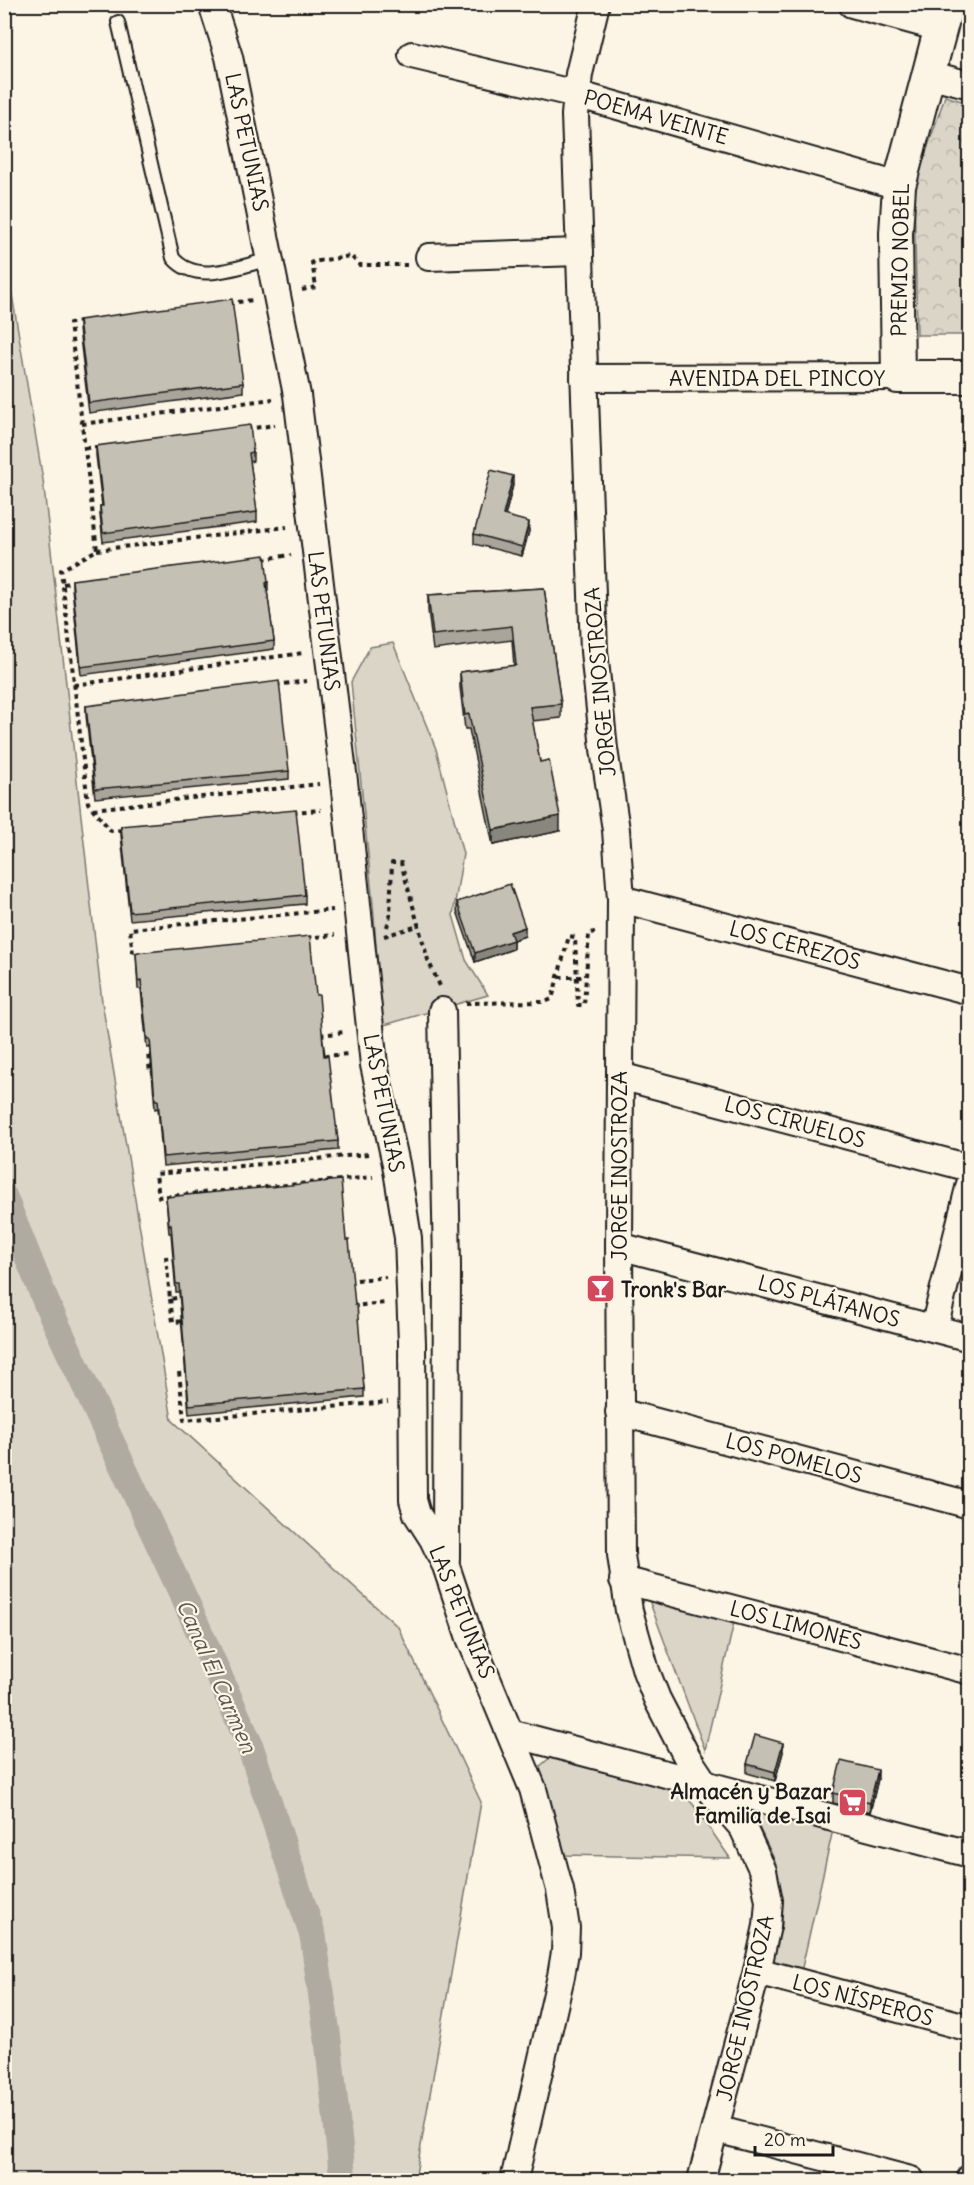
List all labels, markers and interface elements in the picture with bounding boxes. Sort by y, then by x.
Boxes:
street label: LAS PETUNIAS [219,70,275,214]
street label: POEMA VEINTE [581,83,731,151]
street label: PREMIO NOBEL [885,183,915,337]
street label: AVENIDA DEL PINCOY [669,365,885,392]
street label: LAS PETUNIAS [302,550,346,692]
street label: JORGE INOSTROZA [578,586,622,778]
street label: LOS CEREZOS [726,915,864,975]
street label: LAS PETUNIAS [357,1031,411,1175]
street label: JORGE INOSTROZA [606,1071,633,1261]
street label: LOS CIRUELOS [721,1090,869,1154]
street label: LOS PLÁTANOS [755,1269,903,1333]
bar icon: Tronk's Bar [584,1273,616,1305]
place label: Tronk's Bar [621,1276,727,1303]
street label: LOS POMELOS [723,1427,865,1489]
street label: LAS PETUNIAS [423,1542,501,1682]
street label: LOS LIMONES [727,1594,865,1656]
water label: Canal El Carmen [171,1595,264,1758]
place label: Almacén y Bazar Familia de Isai [671,1778,831,1829]
supermarket icon: Almacén y Bazar Familia de Isai [836,1787,868,1819]
street label: JORGE INOSTROZA [710,1912,780,2104]
street label: LOS NÍSPEROS [789,1968,937,2032]
scale bar [755,2119,833,2157]
text: 20 m [764,2128,806,2151]

